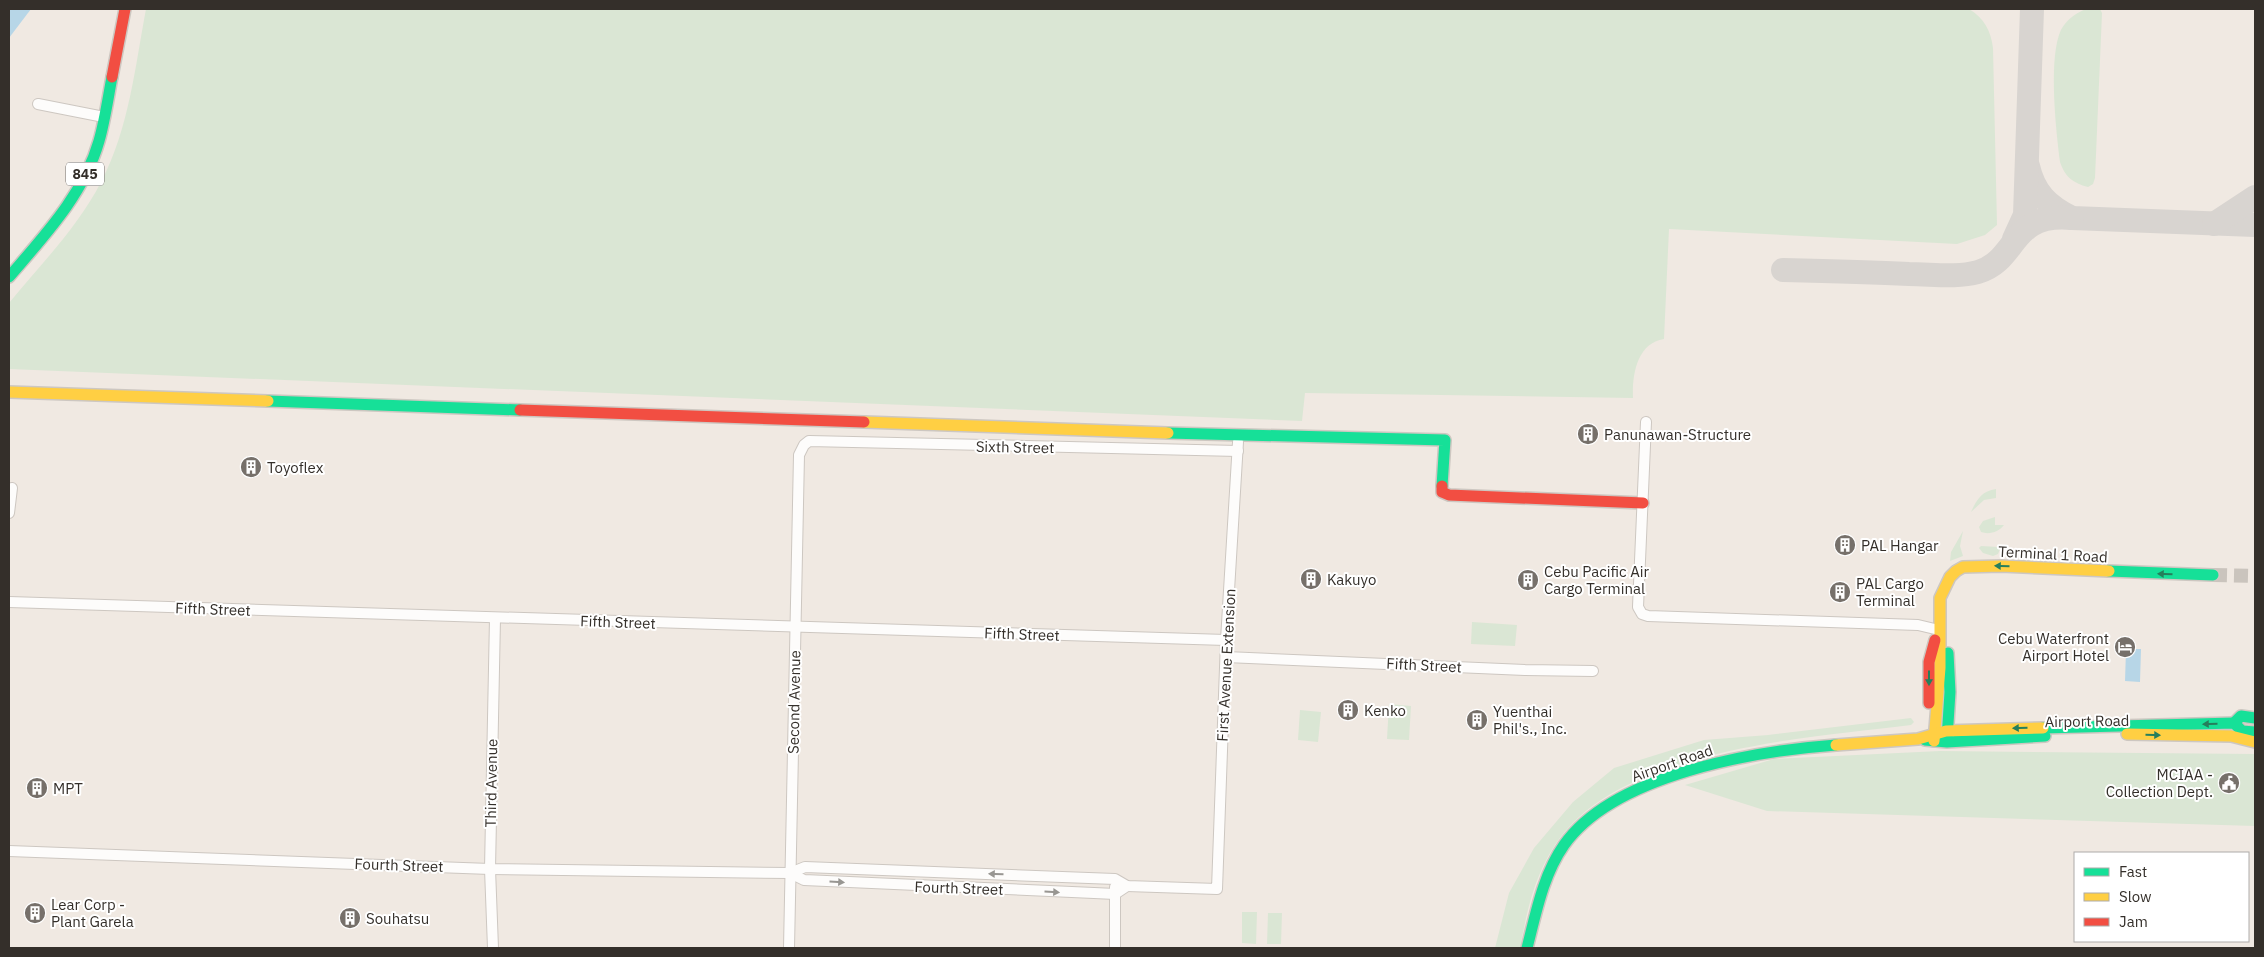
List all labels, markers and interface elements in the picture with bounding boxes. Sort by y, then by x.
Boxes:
road number: 845 [66,162,104,185]
building icon: Panunawan-Structure [1576,422,1600,446]
place label: Panunawan-Structure [1604,425,1751,444]
street label: Sixth Street [976,437,1054,457]
building icon: Toyoflex [239,455,263,479]
place label: Toyoflex [267,458,324,477]
building icon: PAL Hangar [1833,533,1857,557]
place label: PAL Hangar [1861,536,1939,555]
street label: Terminal 1 Road [1998,542,2108,566]
place label: Cebu Pacific Air Cargo Terminal [1544,562,1650,598]
one-way arrow [1994,562,2010,570]
building icon: Kakuyo [1299,567,1323,591]
building icon: Cebu Pacific Air Cargo Terminal [1516,568,1540,592]
one-way arrow [2156,569,2172,577]
place label: Kakuyo [1327,570,1376,589]
place label: PAL Cargo Terminal [1856,574,1924,610]
building icon: PAL Cargo Terminal [1828,580,1852,604]
street label: First Avenue Extension [1212,588,1240,742]
street label: Fifth Street [175,598,251,620]
street label: Fifth Street [580,611,656,633]
street label: Fifth Street [984,623,1060,645]
place label: Cebu Waterfront Airport Hotel [1998,629,2109,665]
hotel icon: Cebu Waterfront Airport Hotel [2113,635,2137,659]
street label: Second Avenue [784,650,804,754]
street label: Fifth Street [1386,654,1462,676]
one-way arrow [1925,670,1933,686]
building icon: Kenko [1336,698,1360,722]
place label: Kenko [1364,701,1406,720]
place label: Yuenthai Phil's., Inc. [1493,702,1567,738]
building icon: Yuenthai Phil's., Inc. [1465,708,1489,732]
street label: Airport Road [2044,711,2130,731]
one-way arrow [2201,720,2217,728]
one-way arrow [2012,725,2028,733]
one-way arrow [2146,731,2162,739]
street label: Third Avenue [481,739,501,827]
street label: Airport Road [1629,740,1715,786]
place label: MCIAA - Collection Dept. [2106,765,2213,801]
public building icon: MCIAA - Collection Dept. [2217,771,2241,795]
building icon: MPT [25,776,49,800]
place label: MPT [53,779,83,798]
legend [2074,852,2249,942]
street label: Fourth Street [354,854,444,876]
text: Fast [2119,862,2147,881]
one-way arrow [988,870,1004,878]
street label: Fourth Street [914,877,1004,899]
one-way arrow [829,878,845,886]
text: Slow [2119,887,2152,906]
one-way arrow [1044,888,1060,896]
place label: Lear Corp - Plant Garela [51,895,134,931]
building icon: Lear Corp - Plant Garela [23,901,47,925]
building icon: Souhatsu [338,906,362,930]
place label: Souhatsu [366,909,429,928]
text: Jam [2119,912,2148,931]

